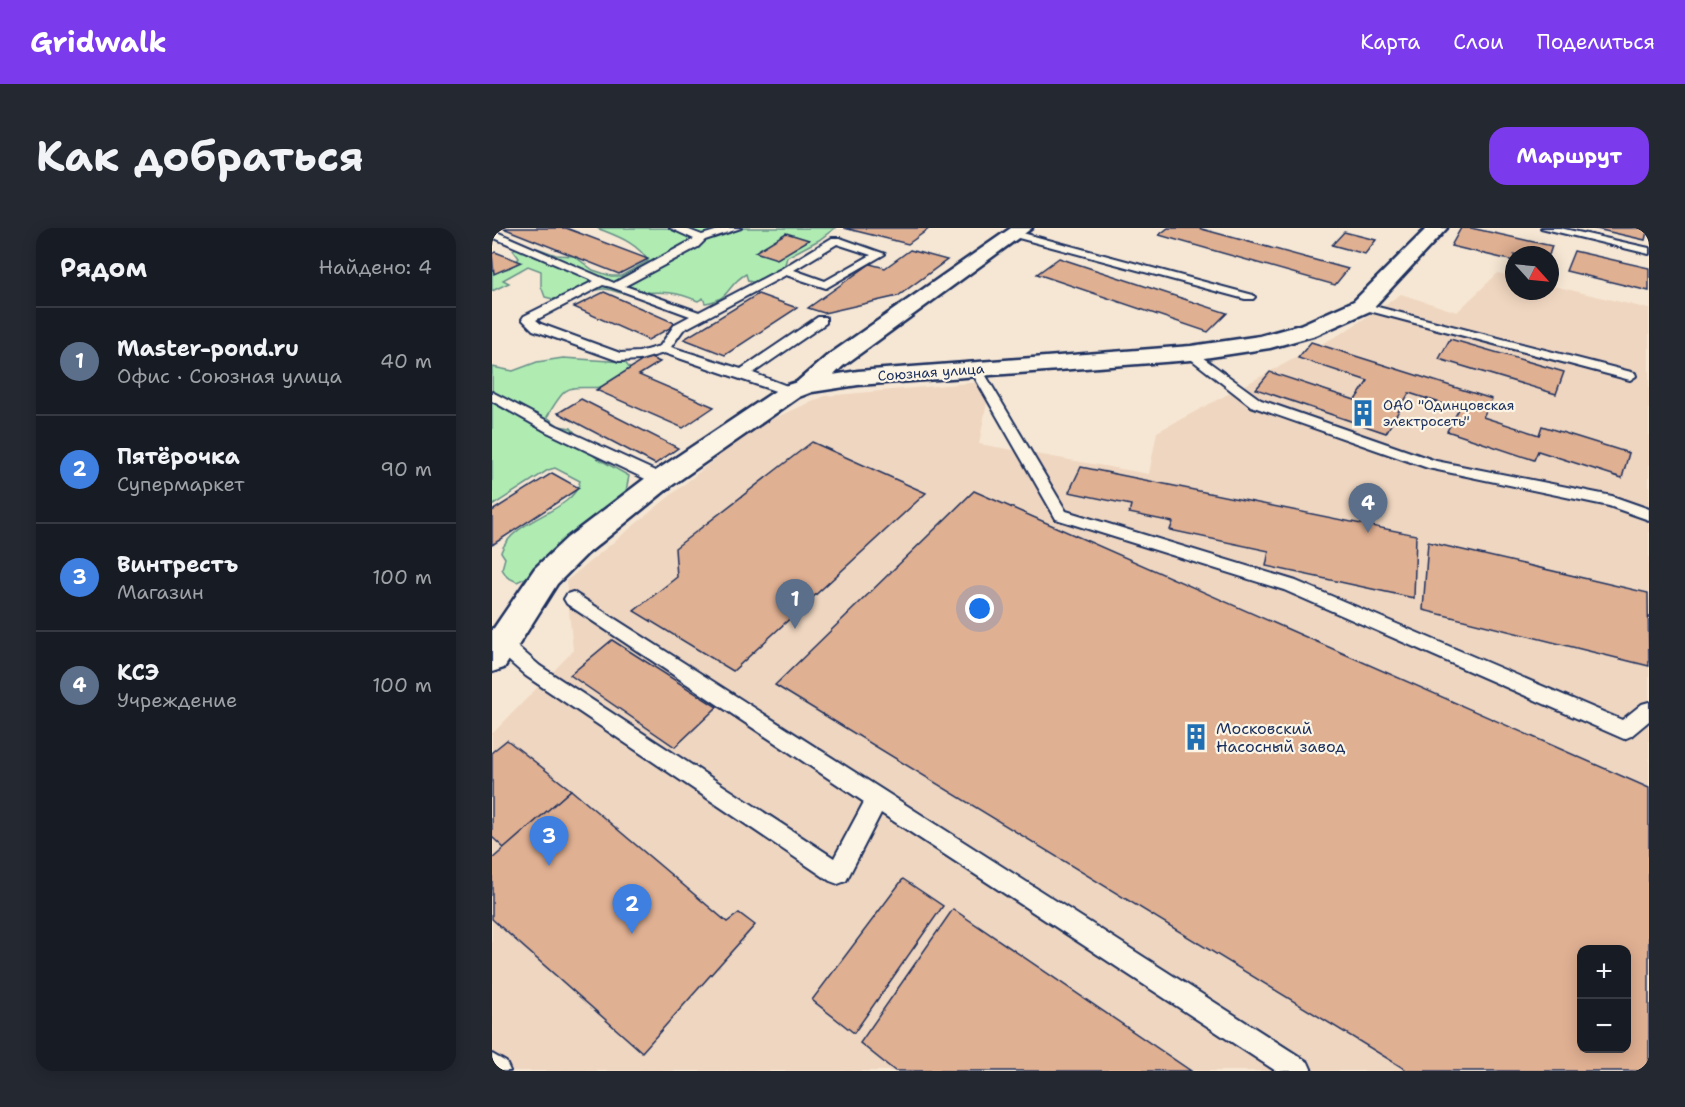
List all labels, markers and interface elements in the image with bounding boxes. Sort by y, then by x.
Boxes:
text: Gridwalk [30,23,167,61]
text: Карта [1360,28,1420,56]
text: Слои [1453,28,1504,56]
text: Поделиться [1537,28,1655,56]
button: Маршрут [1489,127,1649,185]
text: Как добраться [36,128,364,184]
north arrow [1505,246,1559,300]
text: Рядом [60,250,147,285]
text: Найдено: 4 [319,254,432,280]
text: Master-pond.ru [117,334,299,363]
text: 1 [75,348,84,374]
text: 40 m [380,348,432,374]
street label: Союзная улица [877,359,985,385]
text: Офис · Союзная улица [117,363,342,389]
place label: ОАО "Одинцовская электросеть" [1383,396,1514,430]
building icon: ОАО "Одинцовская электросеть" [1348,398,1378,428]
text: Пятёрочка [117,442,240,471]
text: 2 [73,456,87,482]
text: 90 m [380,456,432,482]
text: Супермаркет [117,471,244,497]
pin: 4 [1348,484,1388,533]
text: Винтрестъ [117,550,238,579]
text: 3 [73,564,87,590]
text: 100 m [372,564,432,590]
text: Магазин [117,579,204,605]
pin: 1 [776,580,814,629]
your location [965,594,994,623]
text: КСЭ [117,658,159,687]
text: 4 [73,672,87,698]
text: 100 m [372,672,432,698]
text: Учреждение [117,687,237,713]
place label: Московский Насосный завод [1216,718,1345,757]
building icon: Московский Насосный завод [1181,722,1211,752]
pin: 3 [530,816,568,866]
pin: 2 [612,884,652,934]
map controls [1577,945,1631,1053]
button: + [1577,945,1631,999]
button: − [1577,999,1631,1053]

